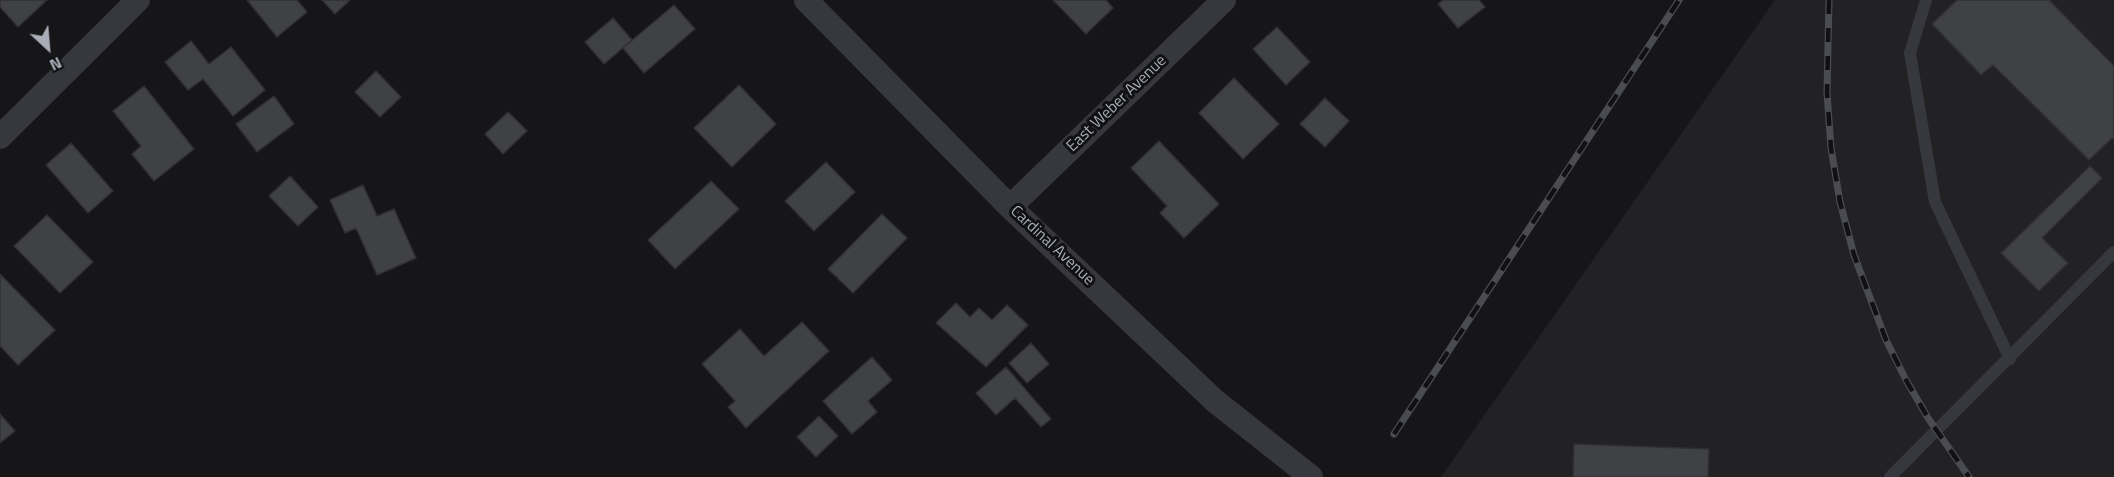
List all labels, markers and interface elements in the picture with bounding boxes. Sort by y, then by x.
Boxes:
north arrow [18,18,78,78]
text: N [46,51,66,77]
street label: East Weber Avenue [1063,52,1171,156]
street label: Cardinal Avenue [1006,202,1098,290]

